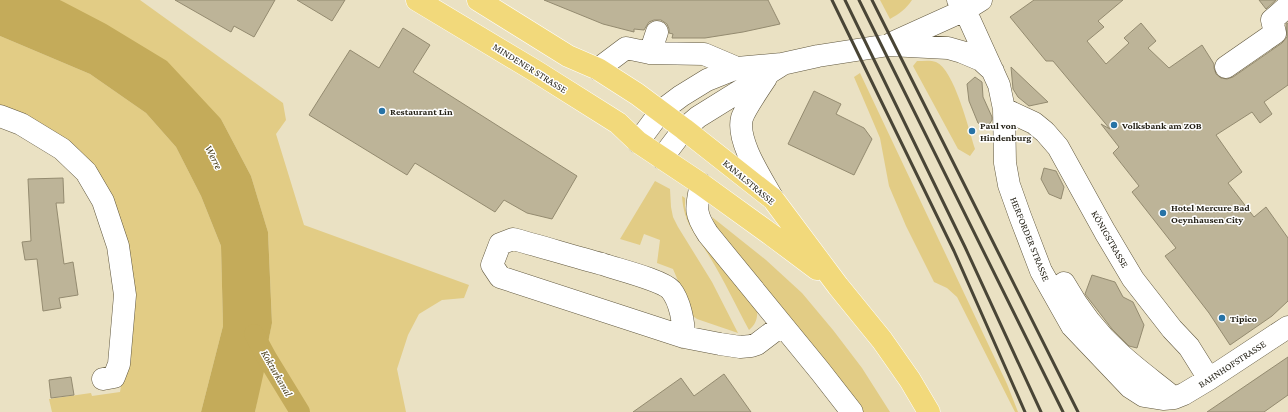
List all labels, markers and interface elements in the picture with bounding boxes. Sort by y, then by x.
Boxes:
street label: MINDENER STRASSE [491,41,570,96]
marker: Restaurant Lin [377,106,387,116]
place label: Restaurant Lin [390,106,453,117]
place label: Paul von Hindenburg [980,120,1031,143]
marker: Volksbank am ZOB [1109,120,1119,130]
place label: Volksbank am ZOB [1121,120,1202,131]
marker: Paul von Hindenburg [967,126,977,136]
water label: Werre [203,143,226,172]
street label: KANALSTRASSE [721,157,778,207]
street label: HERFORDER STRASSE [1008,195,1052,283]
place label: Hotel Mercure Bad Oeynhausen City [1171,202,1250,225]
marker: Hotel Mercure Bad Oeynhausen City [1158,208,1168,218]
street label: KÖNIGSTRASSE [1089,209,1131,270]
marker: Tipico [1217,313,1227,323]
place label: Tipico [1230,313,1257,324]
street label: BAHNHOFSTRASSE [1196,338,1268,390]
water label: Kokturkanal [259,348,295,399]

